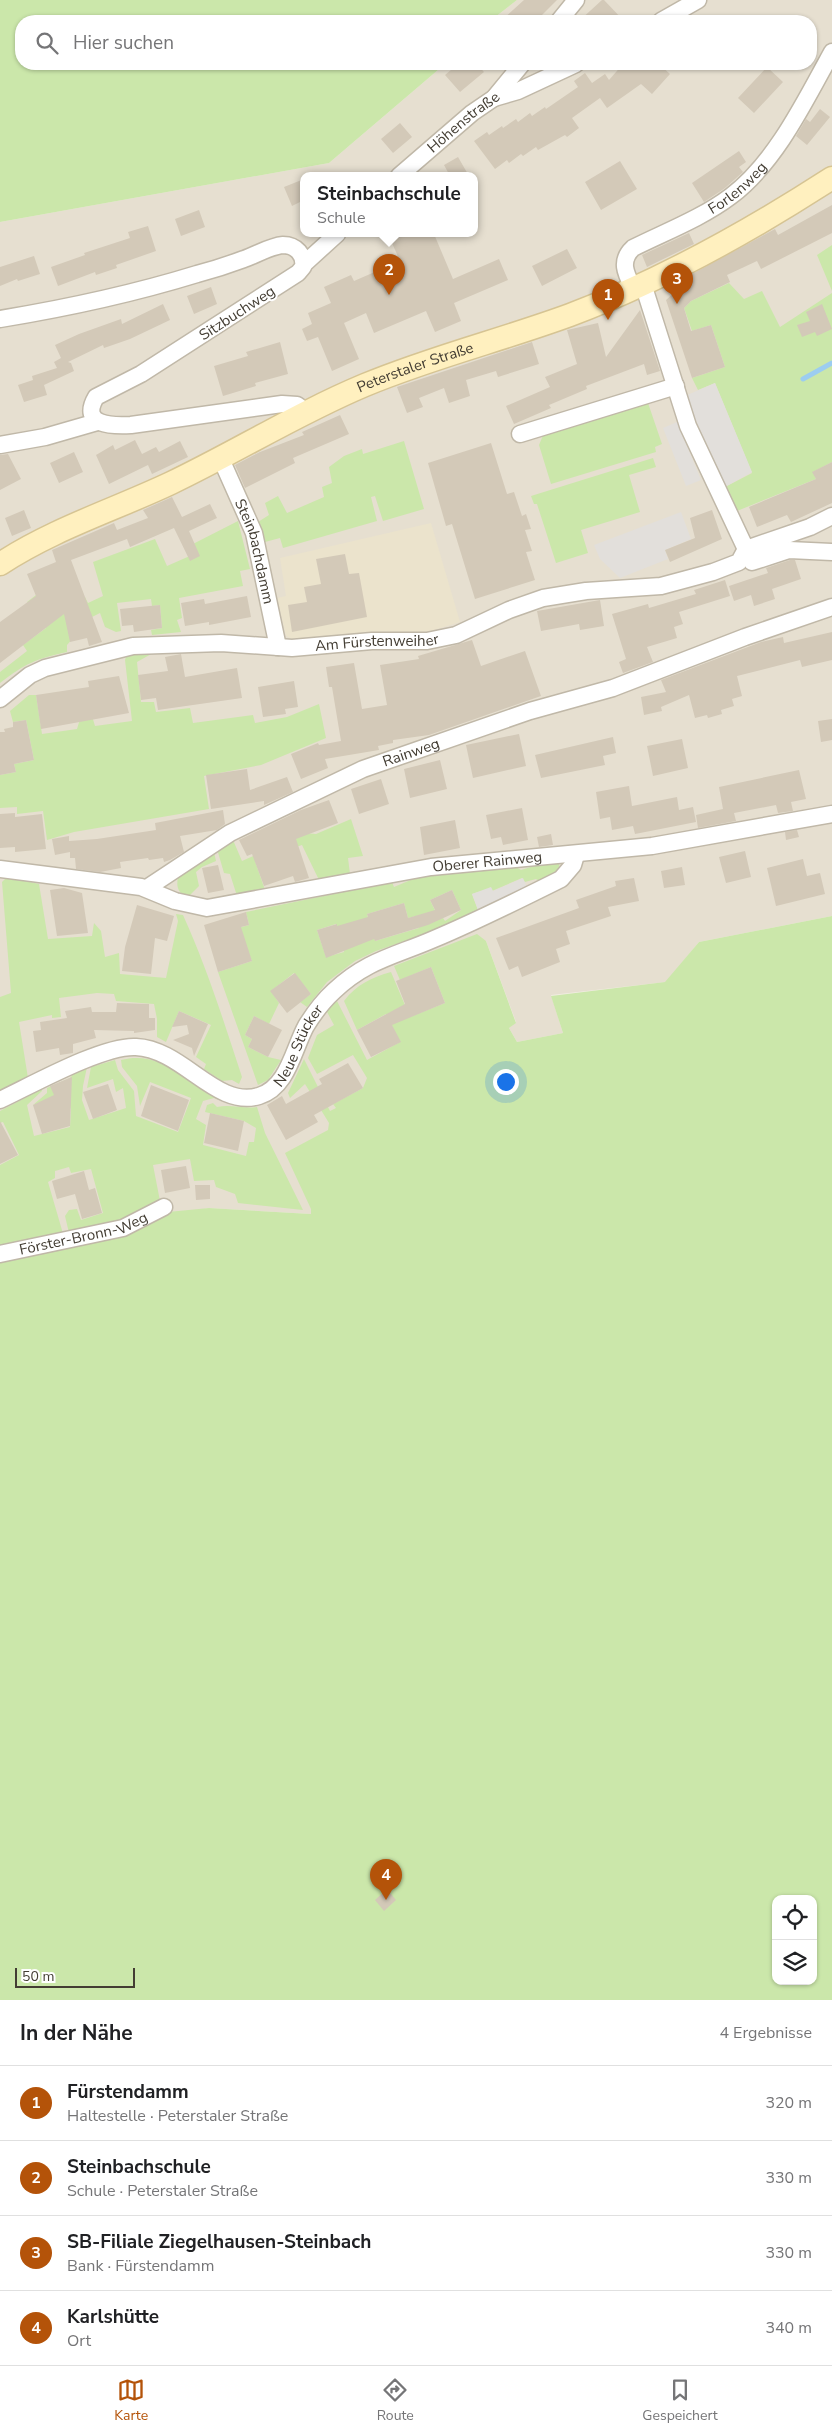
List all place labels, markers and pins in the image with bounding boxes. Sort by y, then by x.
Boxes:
pin: 2 [373,254,405,295]
pin: 3 [661,263,693,304]
pin: 1 [592,279,624,320]
pin: 4 [370,1859,402,1900]

